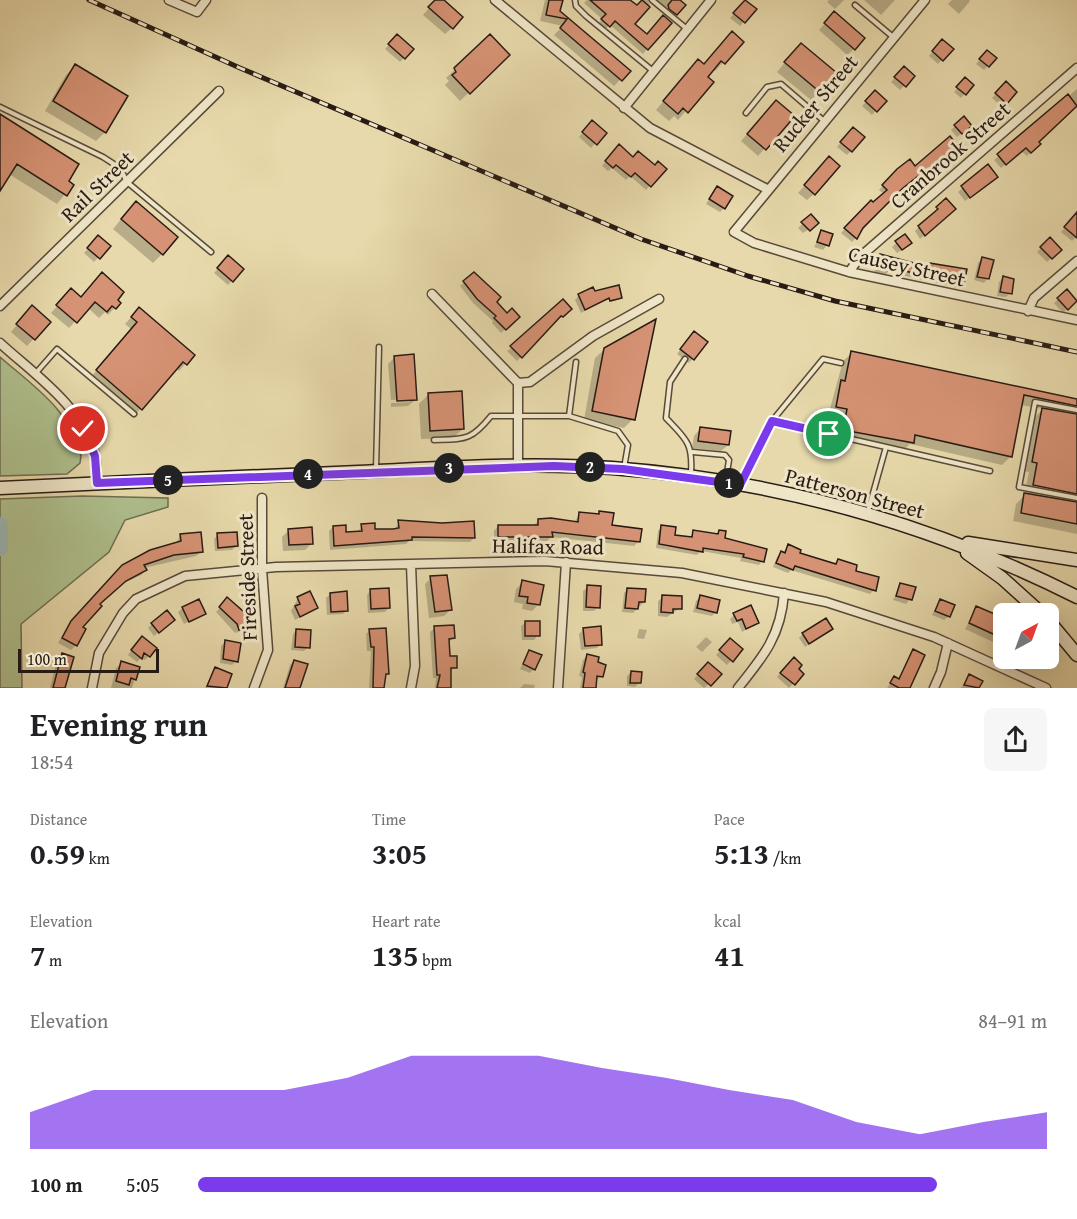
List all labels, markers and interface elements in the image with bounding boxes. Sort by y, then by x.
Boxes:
street label: Rucker Street [765,47,865,159]
street label: Cranbrook Street [883,94,1017,216]
street label: Rail Street [53,143,141,229]
street label: Causey Street [845,238,969,295]
pin [57,403,108,454]
pin [803,408,854,459]
icon: check [66,412,99,445]
icon: arrive [812,417,845,450]
pin: 2 [575,452,605,482]
pin: 3 [434,453,464,483]
text: 2 [586,455,594,479]
text: 3 [445,456,453,480]
pin: 4 [293,459,323,489]
street label: Patterson Street [782,460,929,527]
text: 4 [304,462,312,486]
pin: 5 [153,465,183,495]
text: 5 [164,468,172,492]
pin: 1 [714,468,744,498]
text: 1 [725,471,733,495]
street label: Fireside Street [229,512,265,641]
street label: Halifax Road [492,530,605,562]
north arrow [993,603,1059,669]
map controls [993,603,1059,669]
scale bar [18,646,159,674]
text: 100 m [27,647,67,671]
text: Evening run [30,700,207,748]
button: share [984,708,1047,771]
text: 18:54 [30,747,73,776]
text: Distance [30,807,87,831]
text: Time [372,807,406,831]
text: Pace [714,807,745,831]
text: 0.59 [30,831,85,875]
text: 3:05 [372,831,427,875]
text: 5:13 [714,831,769,875]
text: km [85,846,110,870]
text: /km [769,846,801,870]
text: Elevation [30,909,93,933]
text: Heart rate [372,909,441,933]
text: kcal [714,909,741,933]
text: 7 [30,933,46,977]
text: 135 [372,933,419,977]
text: 41 [714,933,745,977]
text: m [46,948,62,972]
text: bpm [419,948,452,972]
text: Elevation [30,1006,108,1035]
text: 84–91 m [978,1006,1047,1035]
text: 100 m [30,1170,83,1199]
text: 5:05 [126,1170,160,1199]

